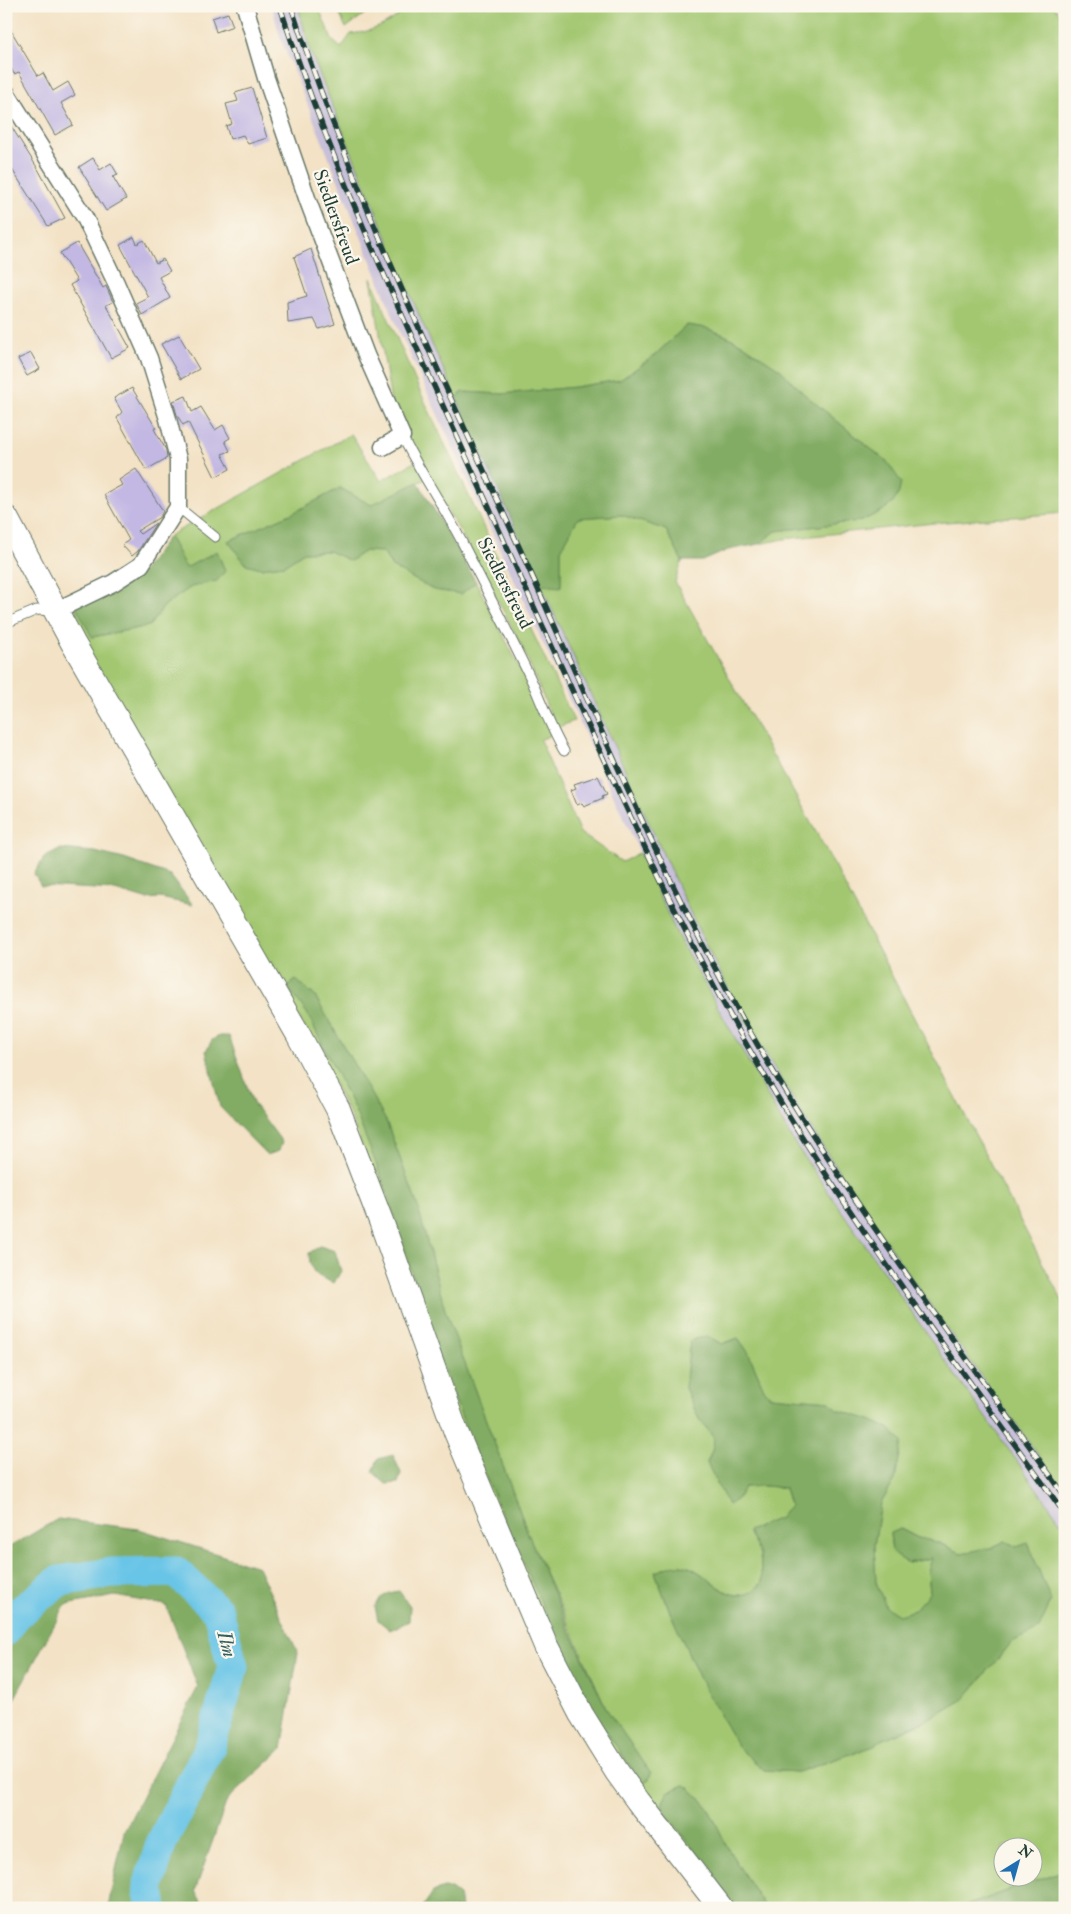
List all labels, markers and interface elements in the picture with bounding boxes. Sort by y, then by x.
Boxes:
street label: Siedlersfreud [308,166,364,268]
street label: Siedlersfreud [472,533,539,633]
water label: Ilm [211,1627,242,1660]
north arrow [994,1836,1044,1886]
text: N [1015,1841,1036,1863]

